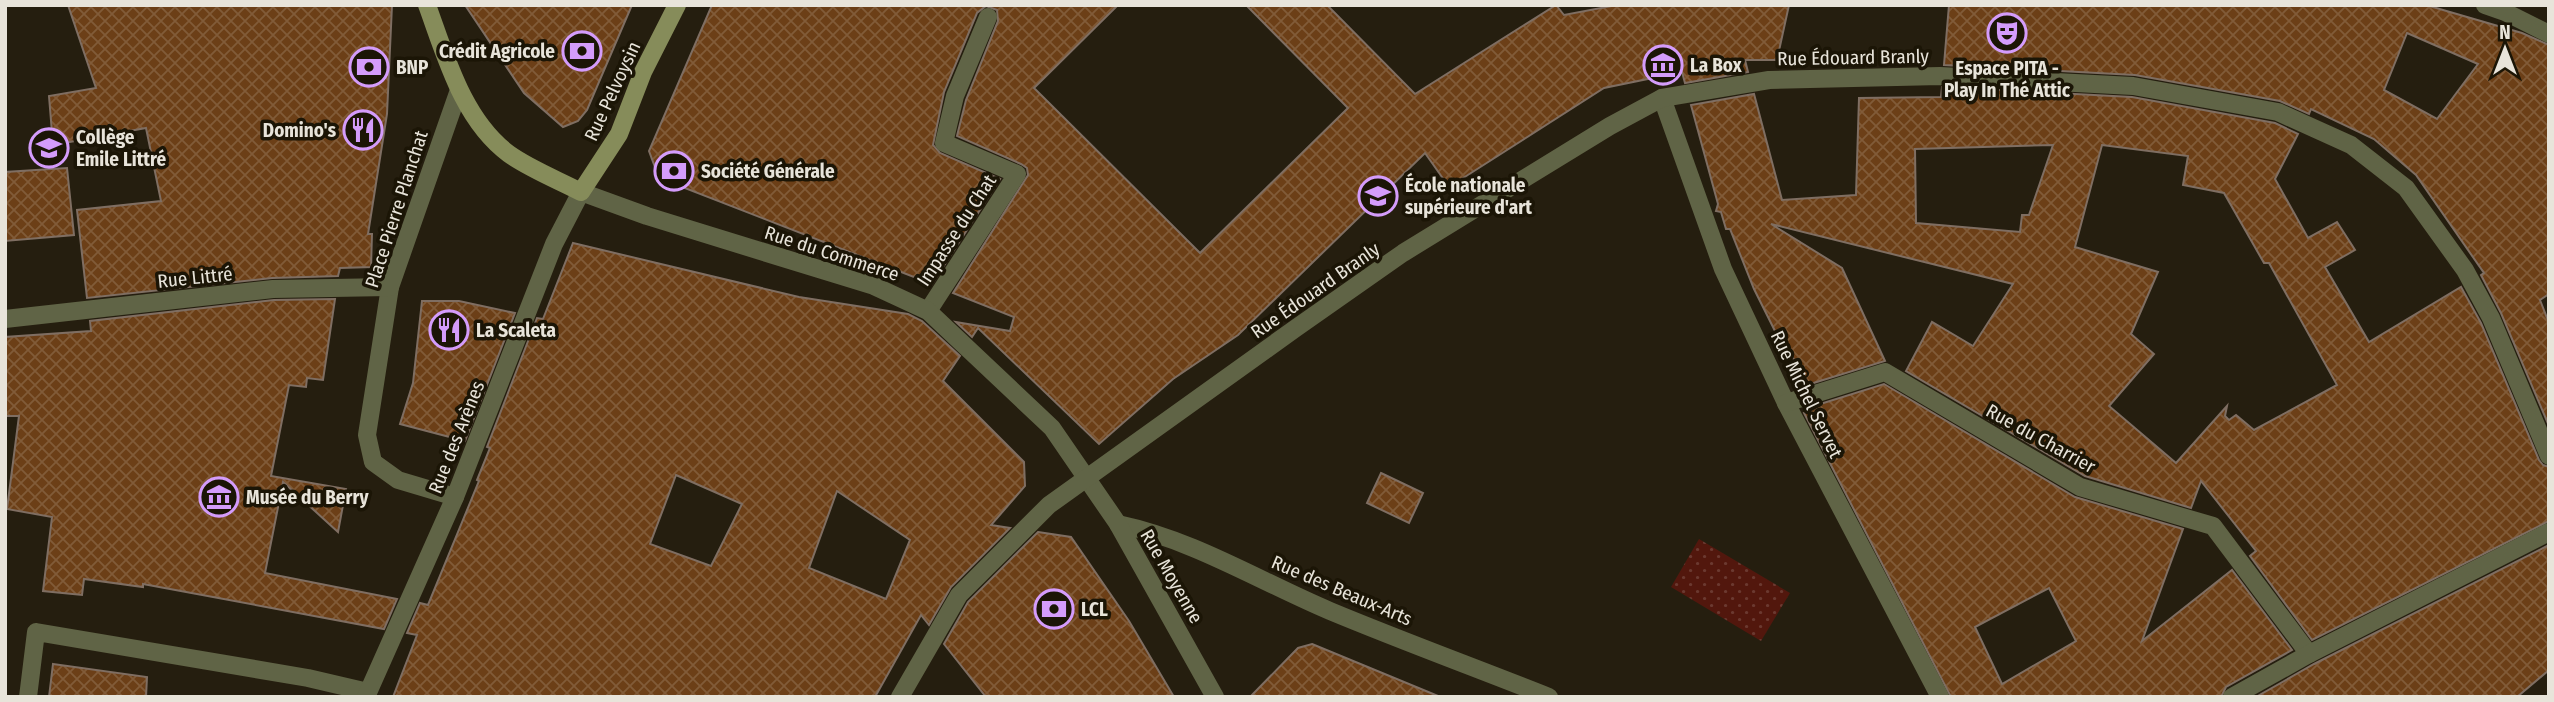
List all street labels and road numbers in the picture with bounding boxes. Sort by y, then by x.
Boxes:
street label: Rue Pelvoysin [579,38,646,145]
street label: Rue Édouard Branly [1777,45,1930,70]
street label: Place Pierre Planchat [360,127,433,291]
street label: Impasse du Chat [912,170,1001,290]
street label: Rue du Commerce [762,221,902,286]
street label: Rue Édouard Branly [1246,237,1385,343]
street label: Rue Littré [156,262,234,293]
street label: Rue Michel Servet [1766,327,1848,462]
street label: Rue des Arènes [423,378,489,497]
street label: Rue du Charrier [1982,399,2100,478]
street label: Rue Moyenne [1135,525,1208,627]
street label: Rue des Beaux-Arts [1268,550,1416,630]

